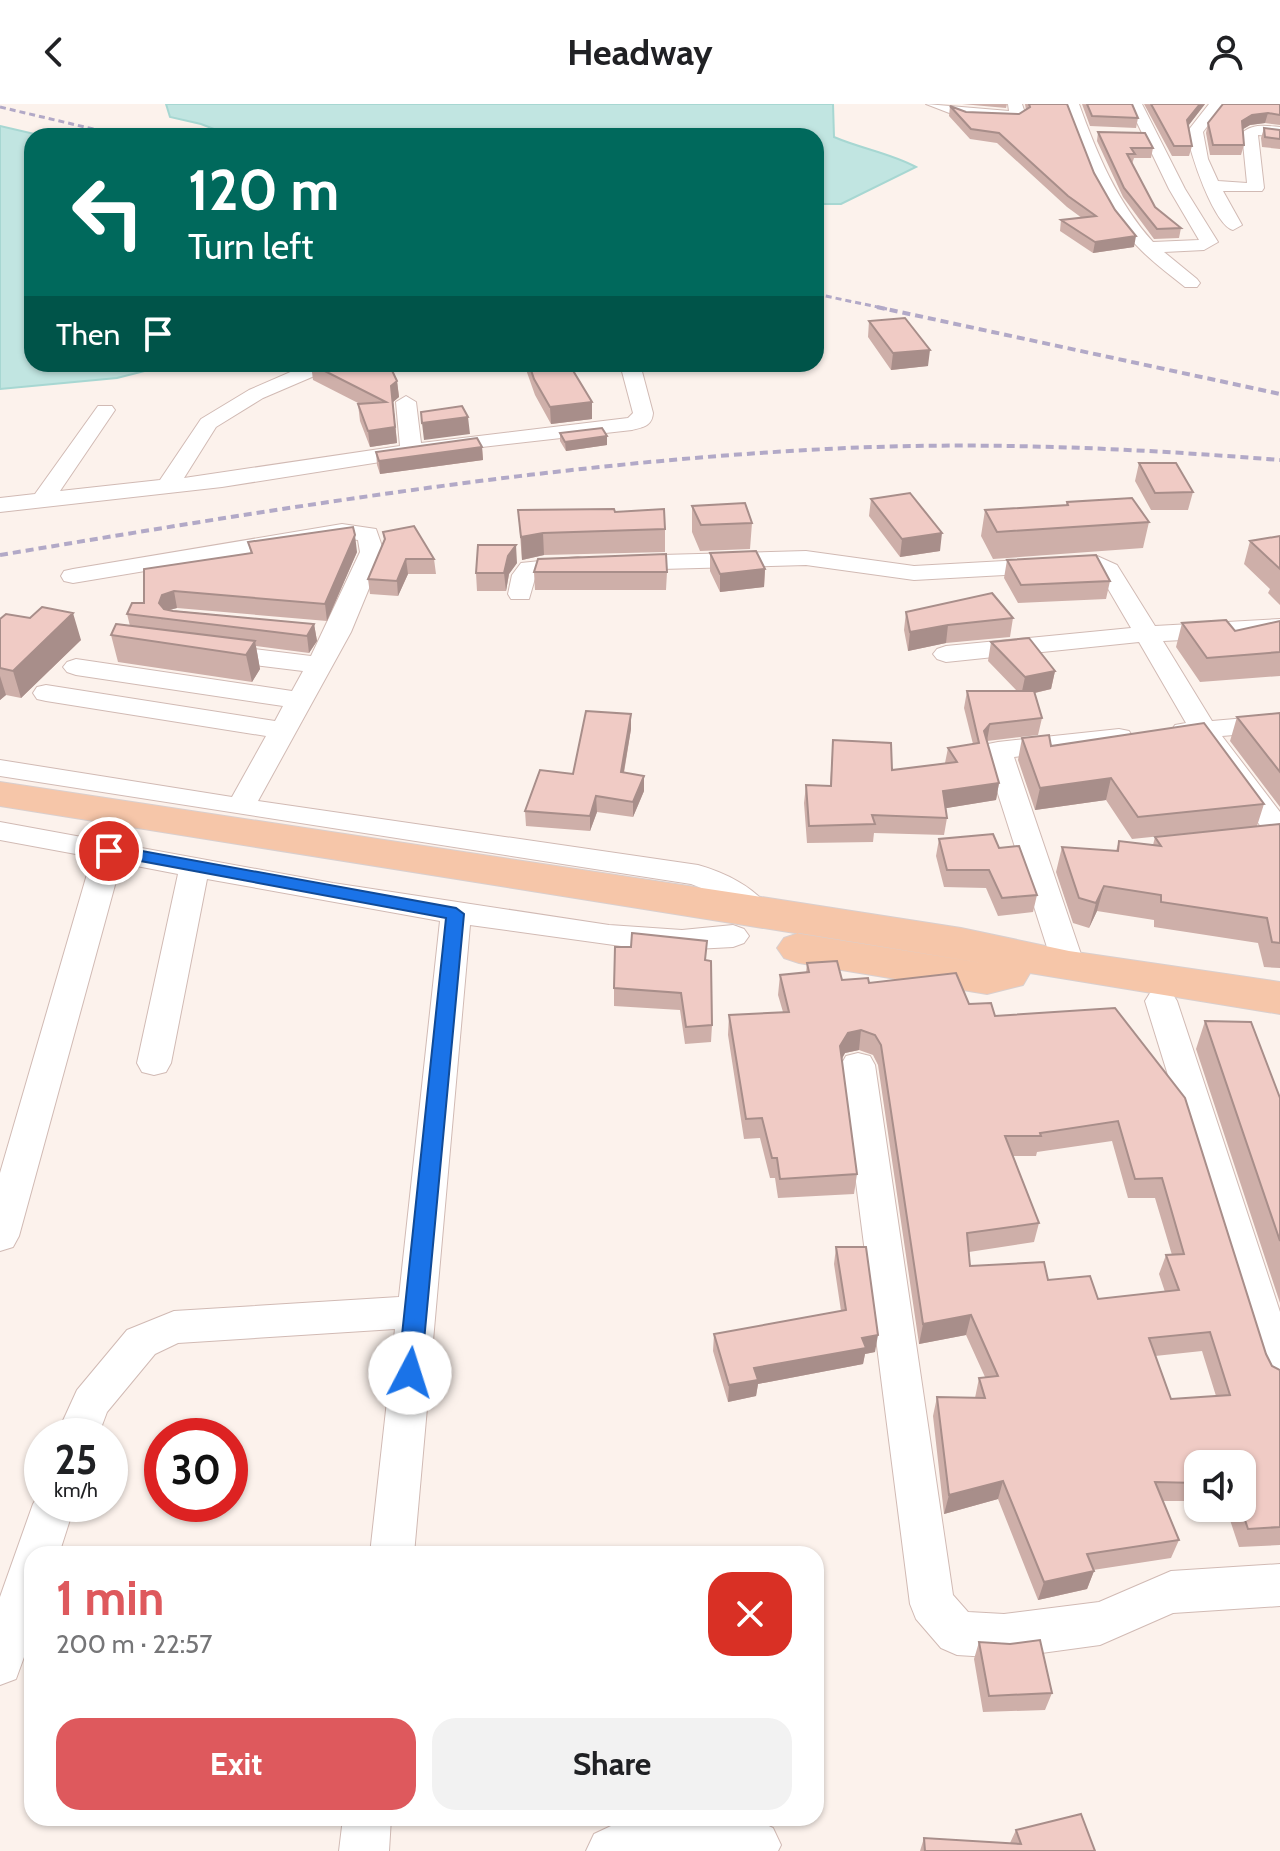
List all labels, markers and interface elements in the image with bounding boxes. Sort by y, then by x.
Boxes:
icon: back [32,30,76,74]
text: Headway [567,30,713,74]
icon: person [1204,30,1248,74]
text: 120 m [188,156,339,224]
icon: left [56,160,160,264]
text: Turn left [188,224,313,268]
icon: arrive [136,312,180,356]
text: Then [56,316,120,353]
pin [75,817,143,885]
icon: arrive [87,829,131,873]
position arrow [368,1331,452,1415]
speed limit sign: 30 [144,1418,248,1522]
text: 25 [55,1435,97,1484]
map controls [1184,1450,1256,1522]
button: sound [1184,1450,1256,1522]
text: km/h [54,1478,98,1502]
text: 1 min [56,1569,164,1627]
button: close [708,1572,792,1656]
text: 200 m · 22:57 [56,1628,212,1660]
button: Exit [56,1718,416,1810]
button: Share [432,1718,792,1810]

